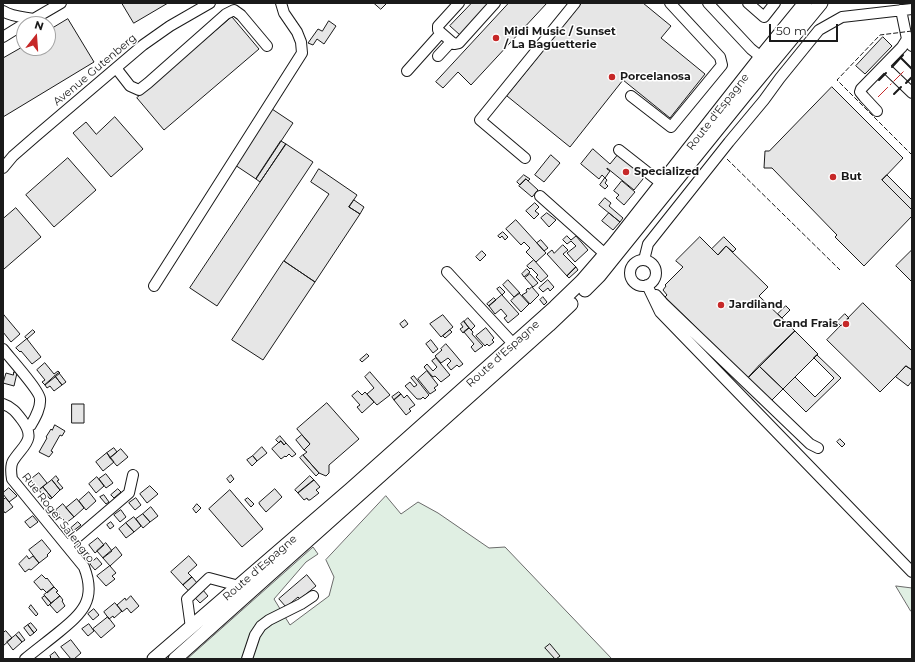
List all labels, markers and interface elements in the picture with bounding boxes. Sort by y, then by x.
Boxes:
north arrow [16,16,56,56]
scale bar [771,16,840,42]
text: N [33,17,46,33]
text: 50 m [776,23,807,38]
place label: Midi Music / Sunset / La Baguetterie [504,25,616,51]
street label: Avenue Gutenberg [51,31,139,109]
marker: Midi Music / Sunset / La Baguetterie [491,33,501,43]
place label: Porcelanosa [620,70,691,84]
street label: Route d'Espagne [684,71,752,153]
marker: Porcelanosa [607,72,617,82]
place label: Specialized [634,165,699,179]
marker: Specialized [621,167,631,177]
place label: But [841,170,862,184]
marker: But [828,172,838,182]
place label: Jardiland [729,298,783,312]
marker: Jardiland [716,300,726,310]
place label: Grand Frais [773,317,838,331]
street label: Route d'Espagne [464,318,542,390]
marker: Grand Frais [841,319,851,329]
street label: Rue Roger Salengro [19,471,97,565]
street label: Route d'Espagne [220,532,300,604]

